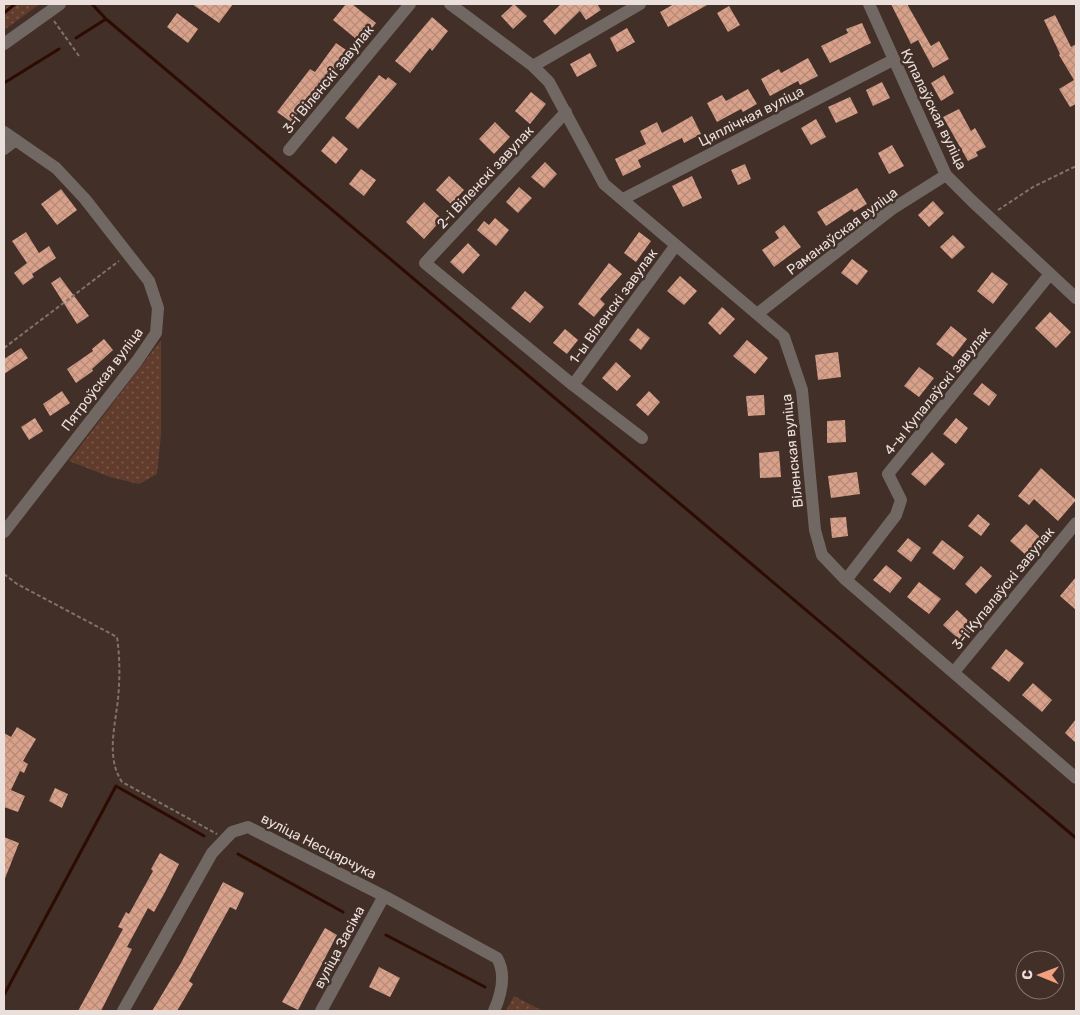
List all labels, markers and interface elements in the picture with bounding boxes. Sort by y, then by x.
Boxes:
street label: 3-і Віленскі завулак [279,21,378,137]
street label: Купалаўская вуліца [897,46,970,172]
street label: Цяплічная вуліца [696,83,807,150]
street label: 2-і Віленскі завулак [433,122,538,232]
street label: Раманаўская вуліца [783,184,901,279]
street label: 1-ы Віленскі завулак [566,245,661,367]
street label: Пятроўская вуліца [58,324,147,434]
street label: 4-ы Купалаўскі завулак [881,324,994,459]
street label: Віленская вуліца [778,393,807,509]
street label: 3-і Купалаўскі завулак [949,523,1058,653]
street label: вуліца Несцярчука [258,810,379,883]
street label: вуліца Засіма [311,903,368,992]
north arrow [1015,950,1065,1000]
text: С [1019,970,1036,980]

